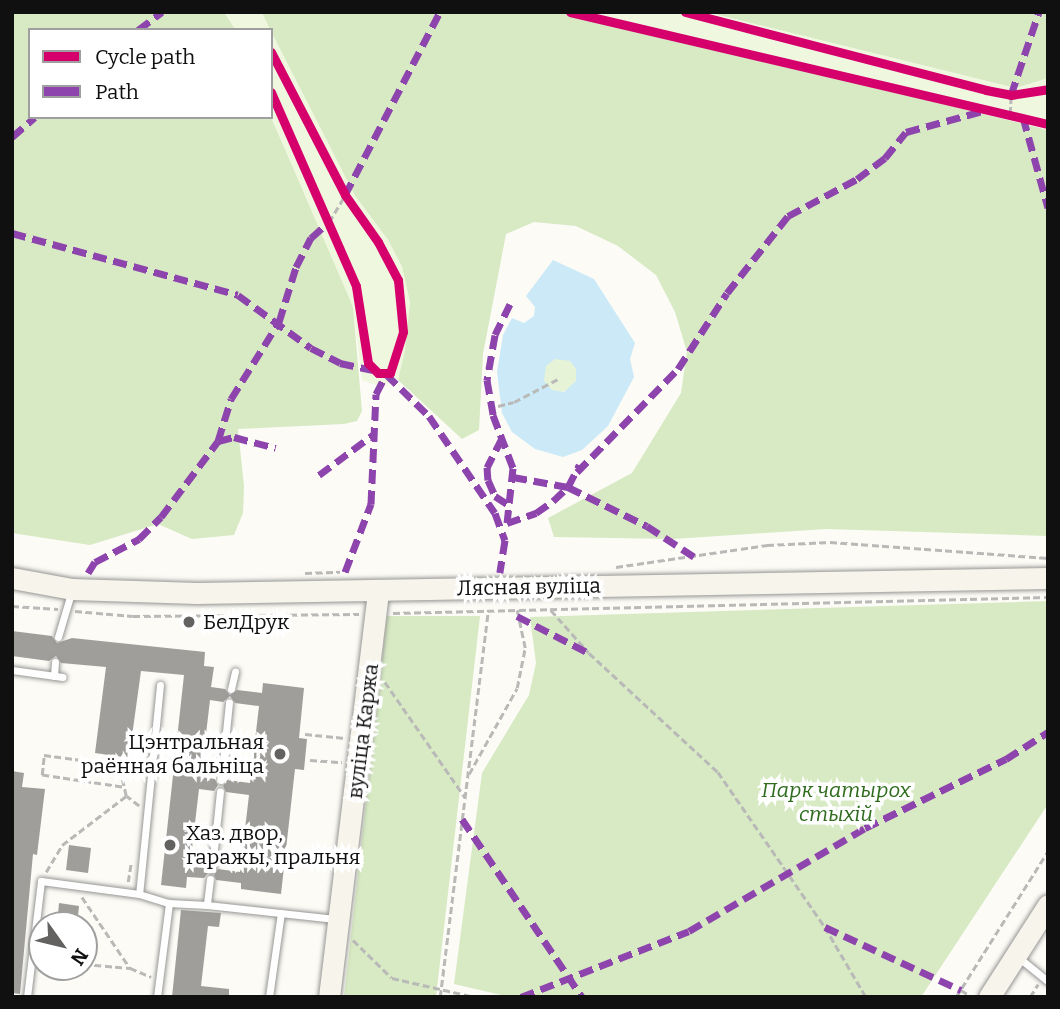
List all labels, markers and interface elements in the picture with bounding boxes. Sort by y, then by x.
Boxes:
legend [28,28,273,119]
text: Cycle path [95,44,195,70]
text: Path [95,79,139,105]
street label: Лясная вуліца [457,573,601,601]
place label: БелДрук [203,609,289,635]
marker: БелДрук [181,614,197,630]
street label: вуліца Каржа [342,662,384,800]
place label: Цэнтральная раённая бальніца [81,729,264,779]
marker: Цэнтральная раённая бальніца [270,744,290,764]
park label: Парк чатырох стыхій [761,777,911,827]
place label: Хаз. двор, гаражы, пральня [186,820,360,870]
marker: Хаз. двор, гаражы, пральня [160,835,180,855]
north arrow [28,911,98,981]
text: N [66,944,93,969]

